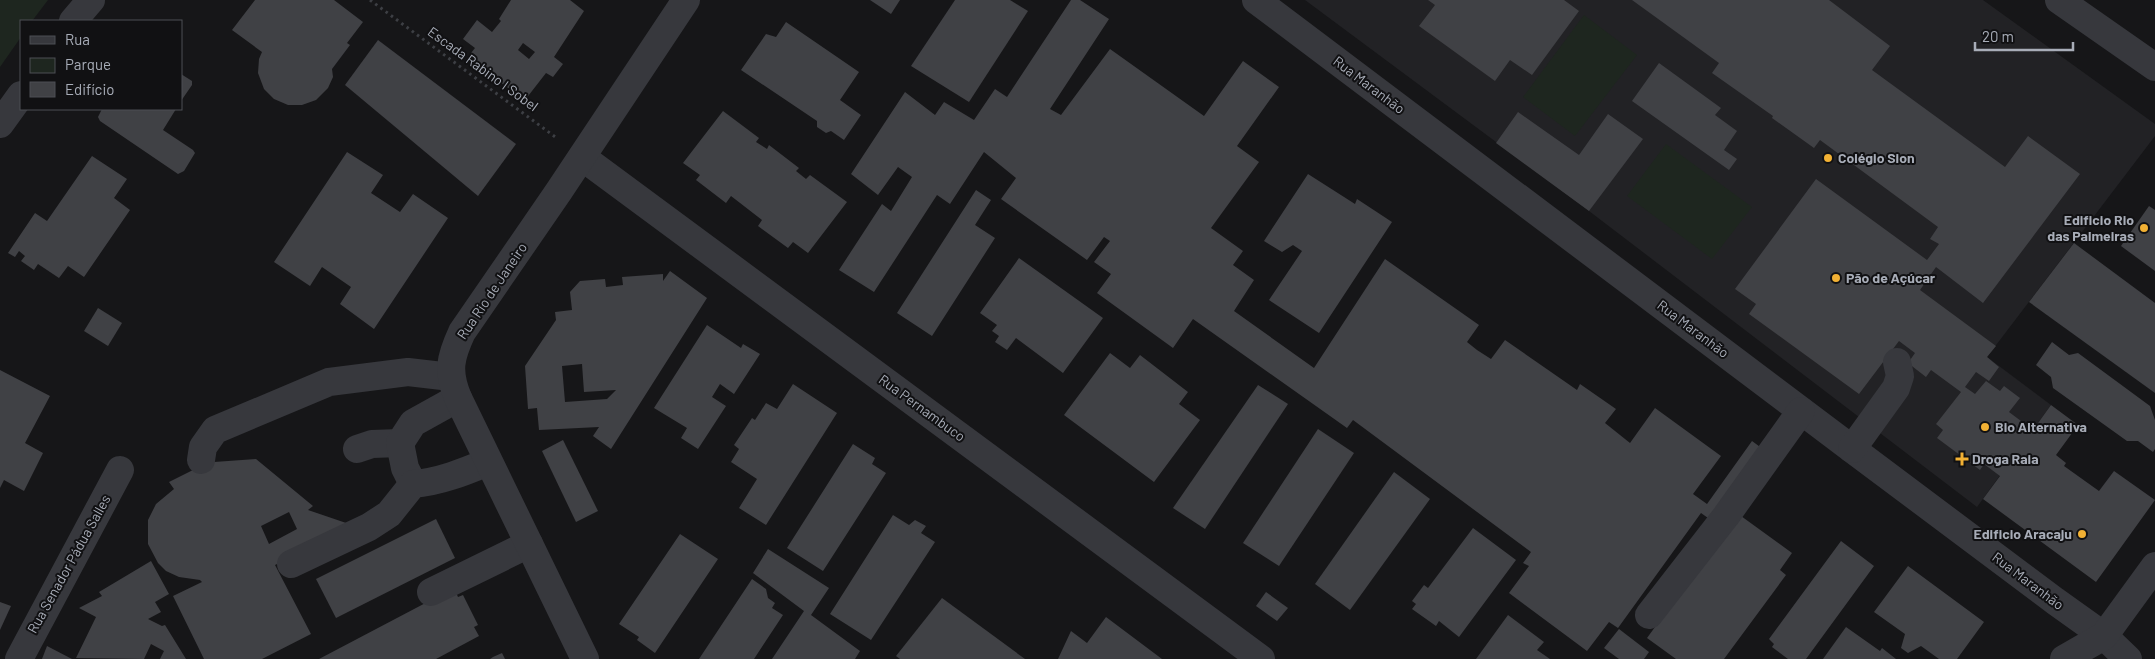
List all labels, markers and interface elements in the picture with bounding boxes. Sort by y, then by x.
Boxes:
legend [20,20,182,110]
scale bar [1975,20,2072,52]
street label: Escada Rabino I Sobel [425,23,542,114]
text: 20 m [1982,27,2014,45]
text: Rua [65,30,90,48]
street label: Rua Maranhão [1330,52,1408,117]
text: Parque [65,55,111,73]
text: Edifício [65,80,114,98]
place label: Colégio Sion [1838,149,1915,166]
marker: Colégio Sion [1822,152,1834,164]
place label: Edificio Rio das Palmeiras [2047,211,2134,244]
marker: Edificio Rio das Palmeiras [2138,222,2150,234]
street label: Rua Rio de Janeiro [453,239,530,342]
place label: Pão de Açúcar [1846,269,1936,286]
marker: Pão de Açúcar [1830,272,1842,284]
street label: Rua Maranhão [1654,296,1732,361]
street label: Rua Pernambuco [876,370,969,445]
place label: Bio Alternativa [1995,418,2087,435]
marker: Bio Alternativa [1979,421,1991,433]
place label: Droga Raia [1972,450,2039,467]
marker: Droga Raia [1956,453,1968,465]
street label: Rua Senador Pádua Salles [23,491,114,636]
place label: Edificio Aracaju [1974,525,2072,542]
marker: Edificio Aracaju [2076,528,2088,540]
street label: Rua Maranhão [1989,548,2067,613]

